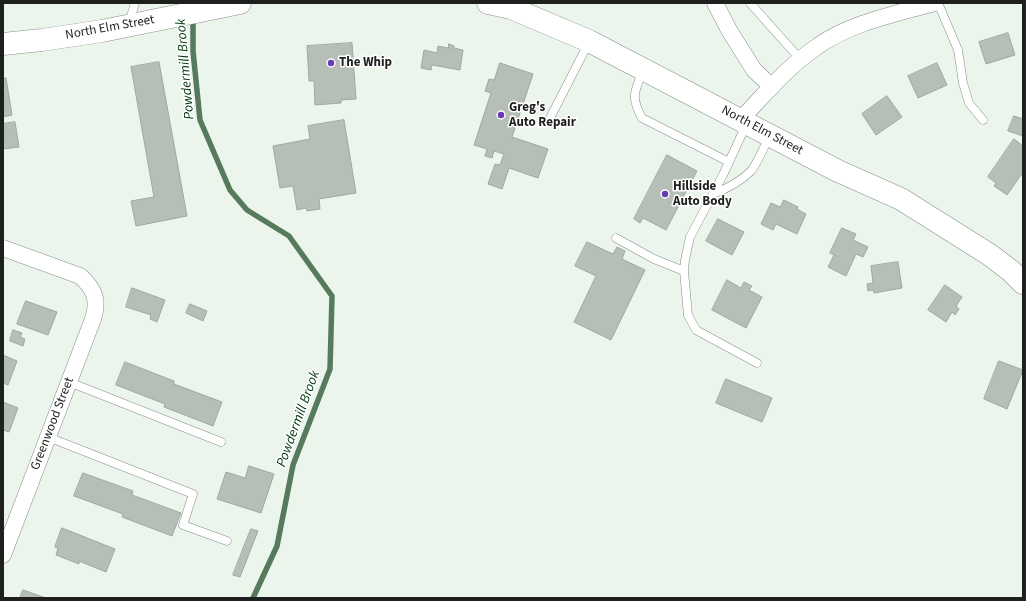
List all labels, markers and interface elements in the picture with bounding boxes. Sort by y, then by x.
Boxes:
street label: North Elm Street [64,12,156,44]
water label: Powdermill Brook [173,18,199,120]
place label: The Whip [339,55,392,71]
marker: The Whip [326,58,336,68]
place label: Greg's Auto Repair [509,100,576,131]
street label: North Elm Street [719,103,805,159]
marker: Greg's Auto Repair [496,110,506,120]
place label: Hillside Auto Body [673,179,732,210]
marker: Hillside Auto Body [660,189,670,199]
water label: Powdermill Brook [274,369,324,469]
street label: Greenwood Street [28,375,78,473]

